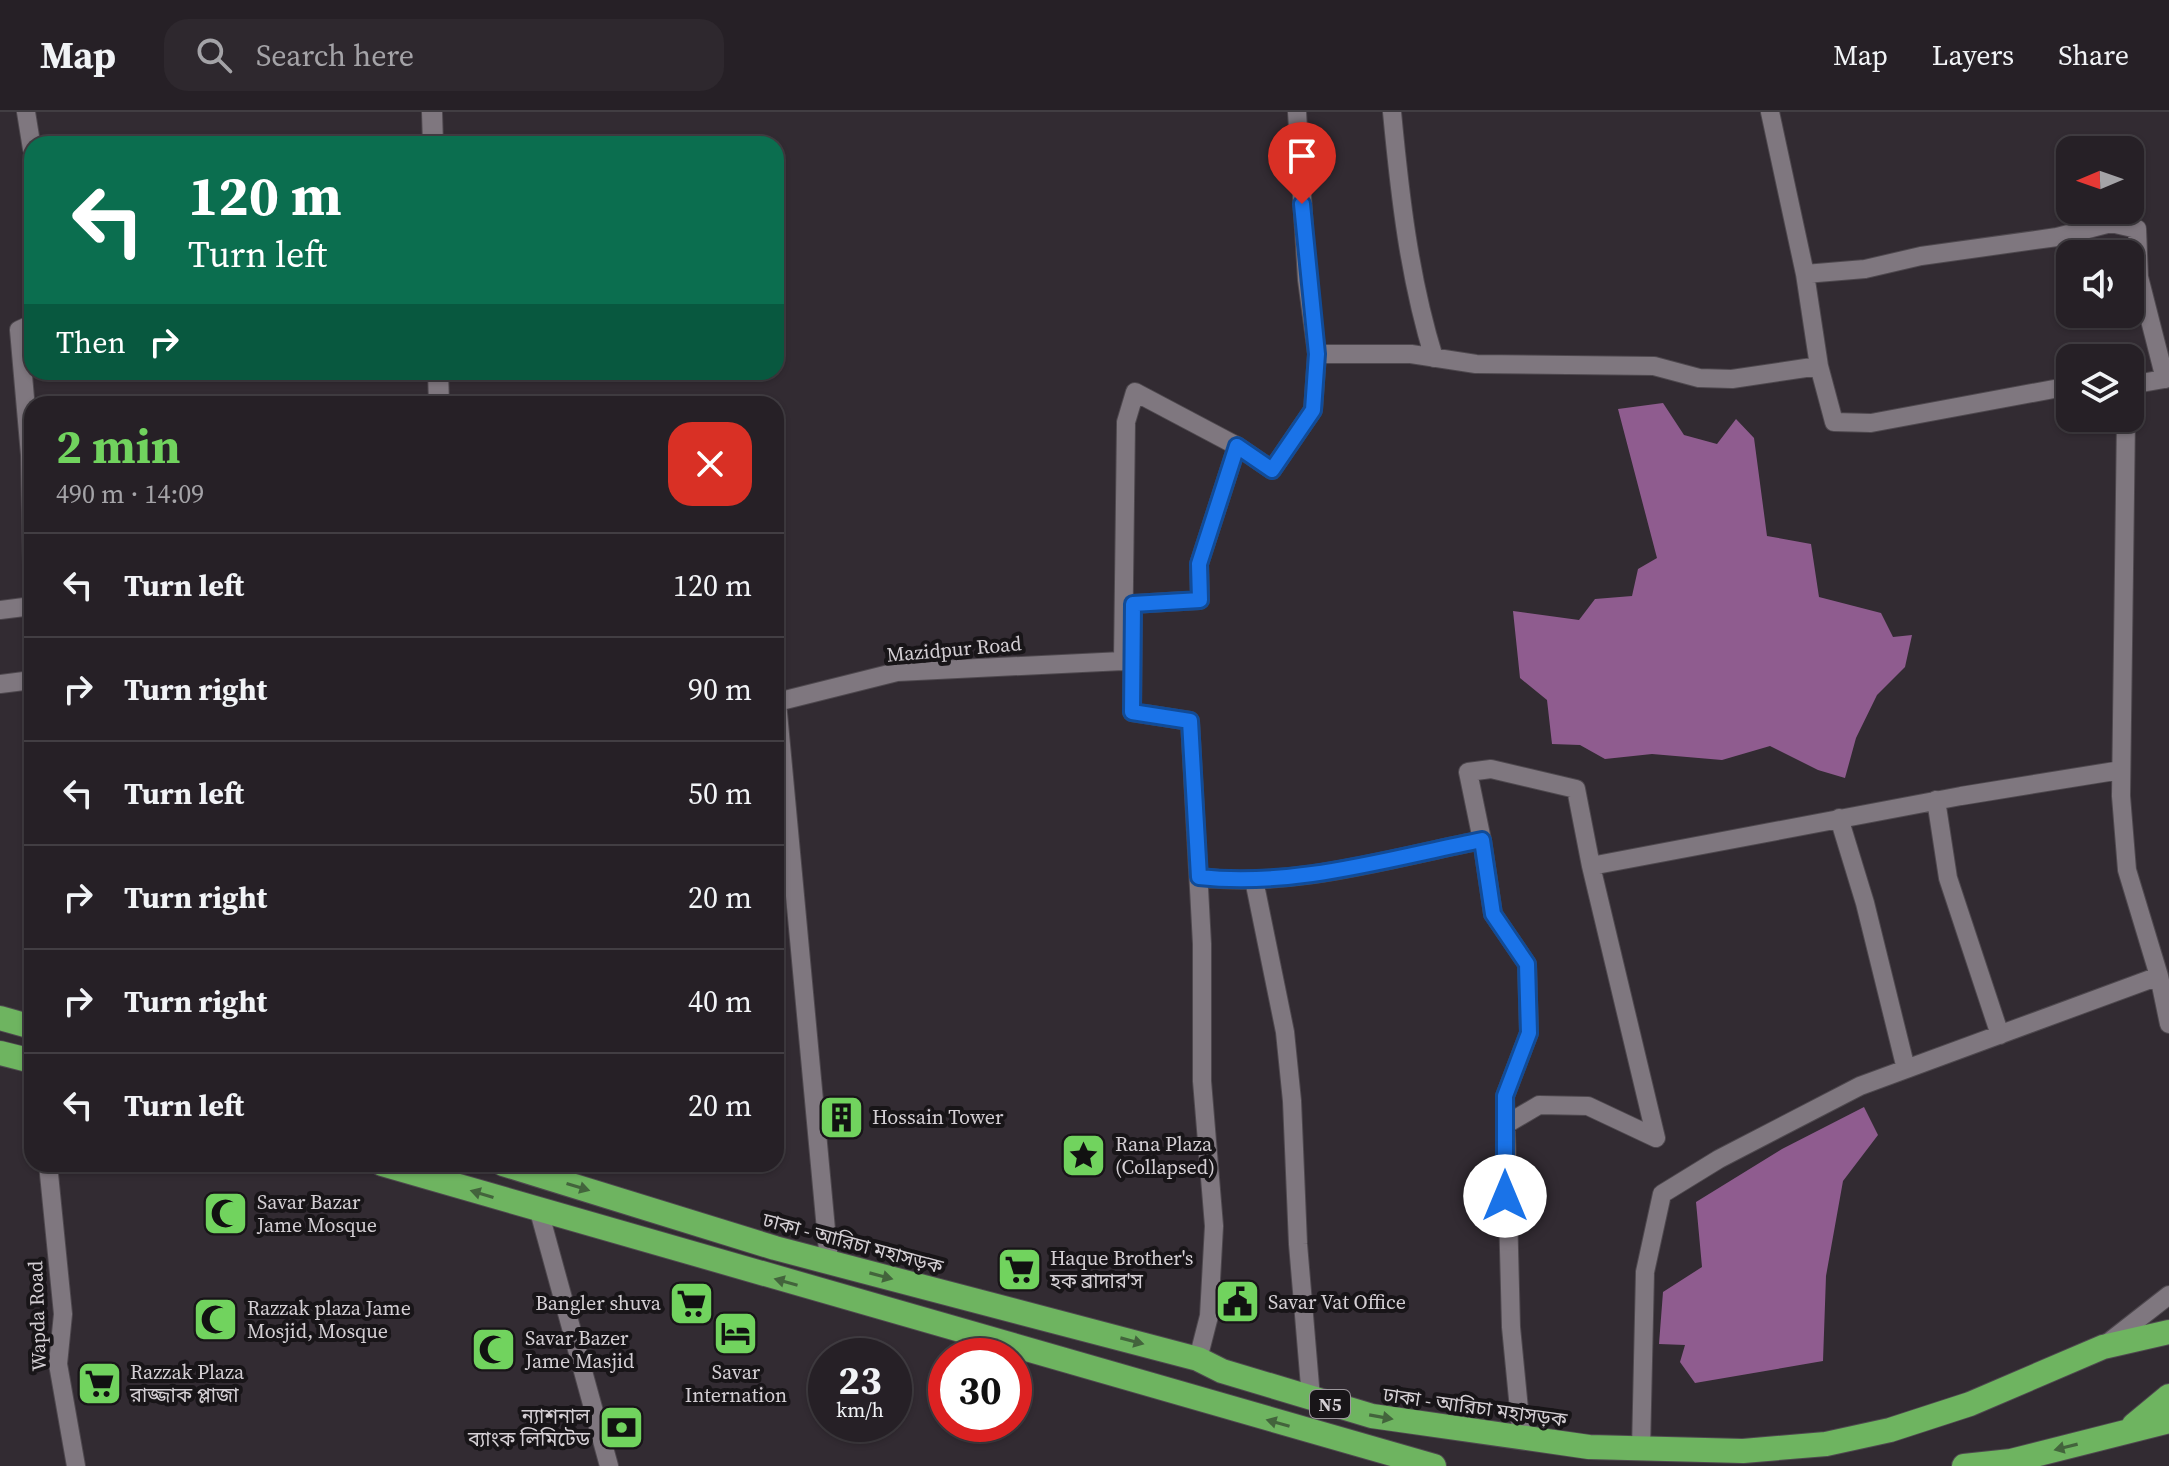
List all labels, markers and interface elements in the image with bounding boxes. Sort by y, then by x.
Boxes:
search box [164,19,724,91]
text: Map [40,29,116,81]
icon: search [192,33,236,77]
text: Search here [256,35,414,76]
text: Map [1833,36,1888,74]
text: Layers [1932,36,2014,74]
text: Share [2058,36,2129,74]
pin [1268,122,1336,204]
icon: arrive [1280,134,1324,178]
north arrow [2056,136,2144,224]
map controls [2056,136,2144,432]
text: 120 m [188,157,342,234]
icon: left [56,168,160,272]
text: Turn left [188,230,327,279]
button: sound [2056,240,2144,328]
icon: right [142,320,186,364]
text: Then [56,322,126,363]
button: layers [2056,344,2144,432]
text: 2 min [56,413,181,479]
button: close [668,422,752,506]
text: 490 m · 14:09 [56,476,204,512]
icon: left [56,563,100,607]
text: Turn left [124,565,244,606]
text: 120 m [673,565,752,606]
street label: Mazidpur Road [885,629,1023,669]
icon: right [56,667,100,711]
text: Turn right [124,669,267,710]
text: 90 m [688,669,752,710]
icon: left [56,771,100,815]
text: Turn left [124,773,244,814]
text: 50 m [688,773,752,814]
icon: right [56,875,100,919]
text: Turn right [124,877,267,918]
text: 20 m [688,877,752,918]
icon: right [56,979,100,1023]
text: Turn right [124,981,267,1022]
text: 40 m [688,981,752,1022]
icon: left [56,1083,100,1127]
text: Turn left [124,1085,244,1126]
text: 20 m [688,1085,752,1126]
building icon: Hossain Tower [817,1093,865,1141]
place label: Hossain Tower [872,1103,1004,1131]
place label: Rana Plaza (Collapsed) [1115,1130,1215,1181]
place icon: Rana Plaza (Collapsed) [1060,1131,1108,1179]
position arrow [1463,1154,1547,1238]
one-way arrow [566,1181,590,1194]
one-way arrow [470,1187,494,1200]
place label: Savar Bazar Jame Mosque [256,1188,377,1239]
mosque icon: Savar Bazar Jame Mosque [202,1190,250,1238]
street label: ঢাকা - আরিচা মহাসড়ক [759,1205,947,1281]
place label: Haque Brother's হক ব্রাদার'স [1049,1244,1194,1295]
supermarket icon: Haque Brother's হক ব্রাদার'স [995,1246,1043,1294]
street label: Wapda Road [21,1260,53,1372]
one-way arrow [868,1270,893,1282]
one-way arrow [773,1275,797,1288]
public building icon: Savar Vat Office [1213,1278,1261,1326]
supermarket icon: Bangler shuva [668,1279,716,1327]
place label: Savar Vat Office [1268,1288,1406,1316]
place label: Bangler shuva [535,1289,662,1317]
place label: Razzak plaza Jame Mosjid, Mosque [247,1294,411,1345]
mosque icon: Razzak plaza Jame Mosjid, Mosque [192,1295,240,1343]
hotel icon: Savar Internation [712,1309,760,1357]
place label: Savar Bazer Jame Masjid [524,1324,635,1375]
mosque icon: Savar Bazer Jame Masjid [470,1326,518,1374]
one-way arrow [1120,1336,1145,1348]
speed limit sign: 30 [928,1338,1032,1442]
text: 23 [838,1353,882,1407]
place label: Razzak Plaza রাজ্জাক প্লাজা [129,1358,245,1409]
place label: Savar Internation [685,1358,787,1409]
supermarket icon: Razzak Plaza রাজ্জাক প্লাজা [75,1360,123,1408]
street label: ঢাকা - আরিচা মহাসড়ক [1380,1380,1570,1434]
road number: N5 [1310,1390,1350,1418]
text: km/h [836,1396,884,1424]
place label: ন্যাশনাল ব্যাংক লিমিটেড [467,1402,591,1453]
bank icon: ন্যাশনাল ব্যাংক লিমিটেড [597,1403,645,1451]
one-way arrow [1368,1412,1393,1424]
one-way arrow [1266,1416,1290,1429]
one-way arrow [2054,1441,2079,1453]

